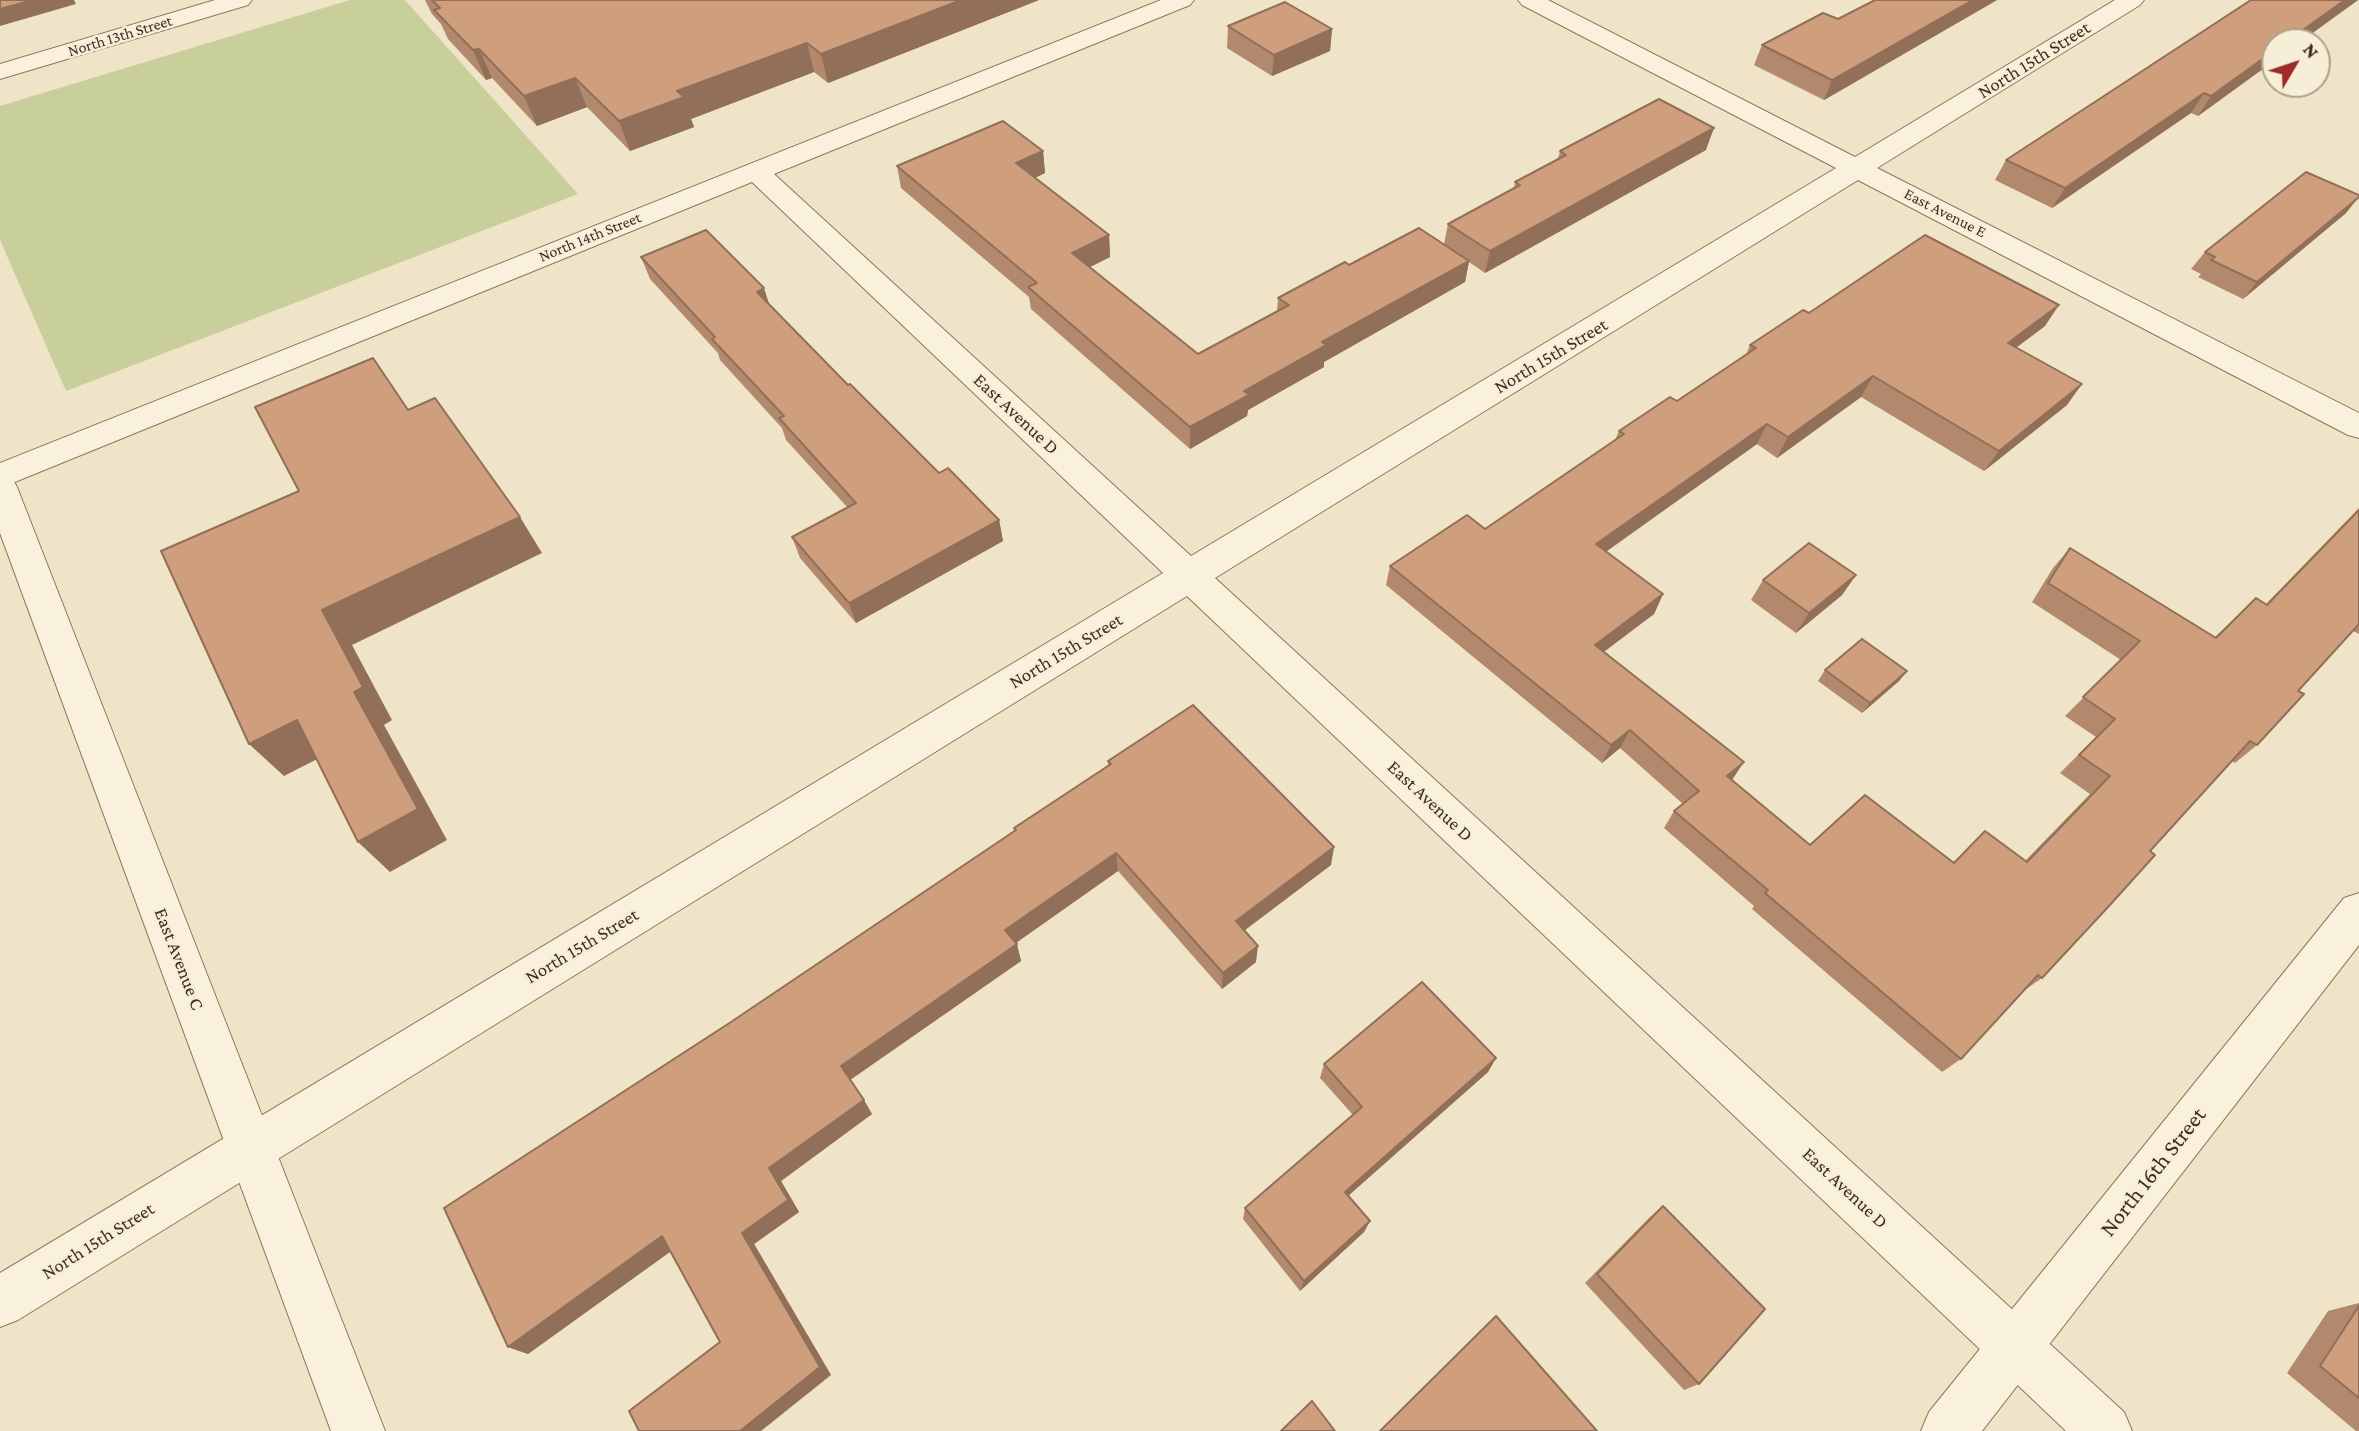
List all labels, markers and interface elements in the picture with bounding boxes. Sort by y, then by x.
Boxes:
street label: North 13th Street [65,11,175,61]
street label: North 15th Street [1974,16,2094,104]
north arrow [2261,28,2331,98]
text: N [2299,39,2323,62]
street label: East Avenue E [1901,184,1989,242]
street label: North 14th Street [536,208,644,266]
street label: North 15th Street [1490,313,1612,399]
street label: East Avenue D [969,369,1063,459]
street label: North 15th Street [1005,608,1127,694]
street label: East Avenue D [1383,756,1477,846]
street label: North 15th Street [521,903,643,989]
street label: East Avenue C [149,905,209,1013]
street label: North 16th Street [2094,1102,2212,1242]
street label: East Avenue D [1798,1143,1892,1233]
street label: North 15th Street [38,1197,158,1285]

